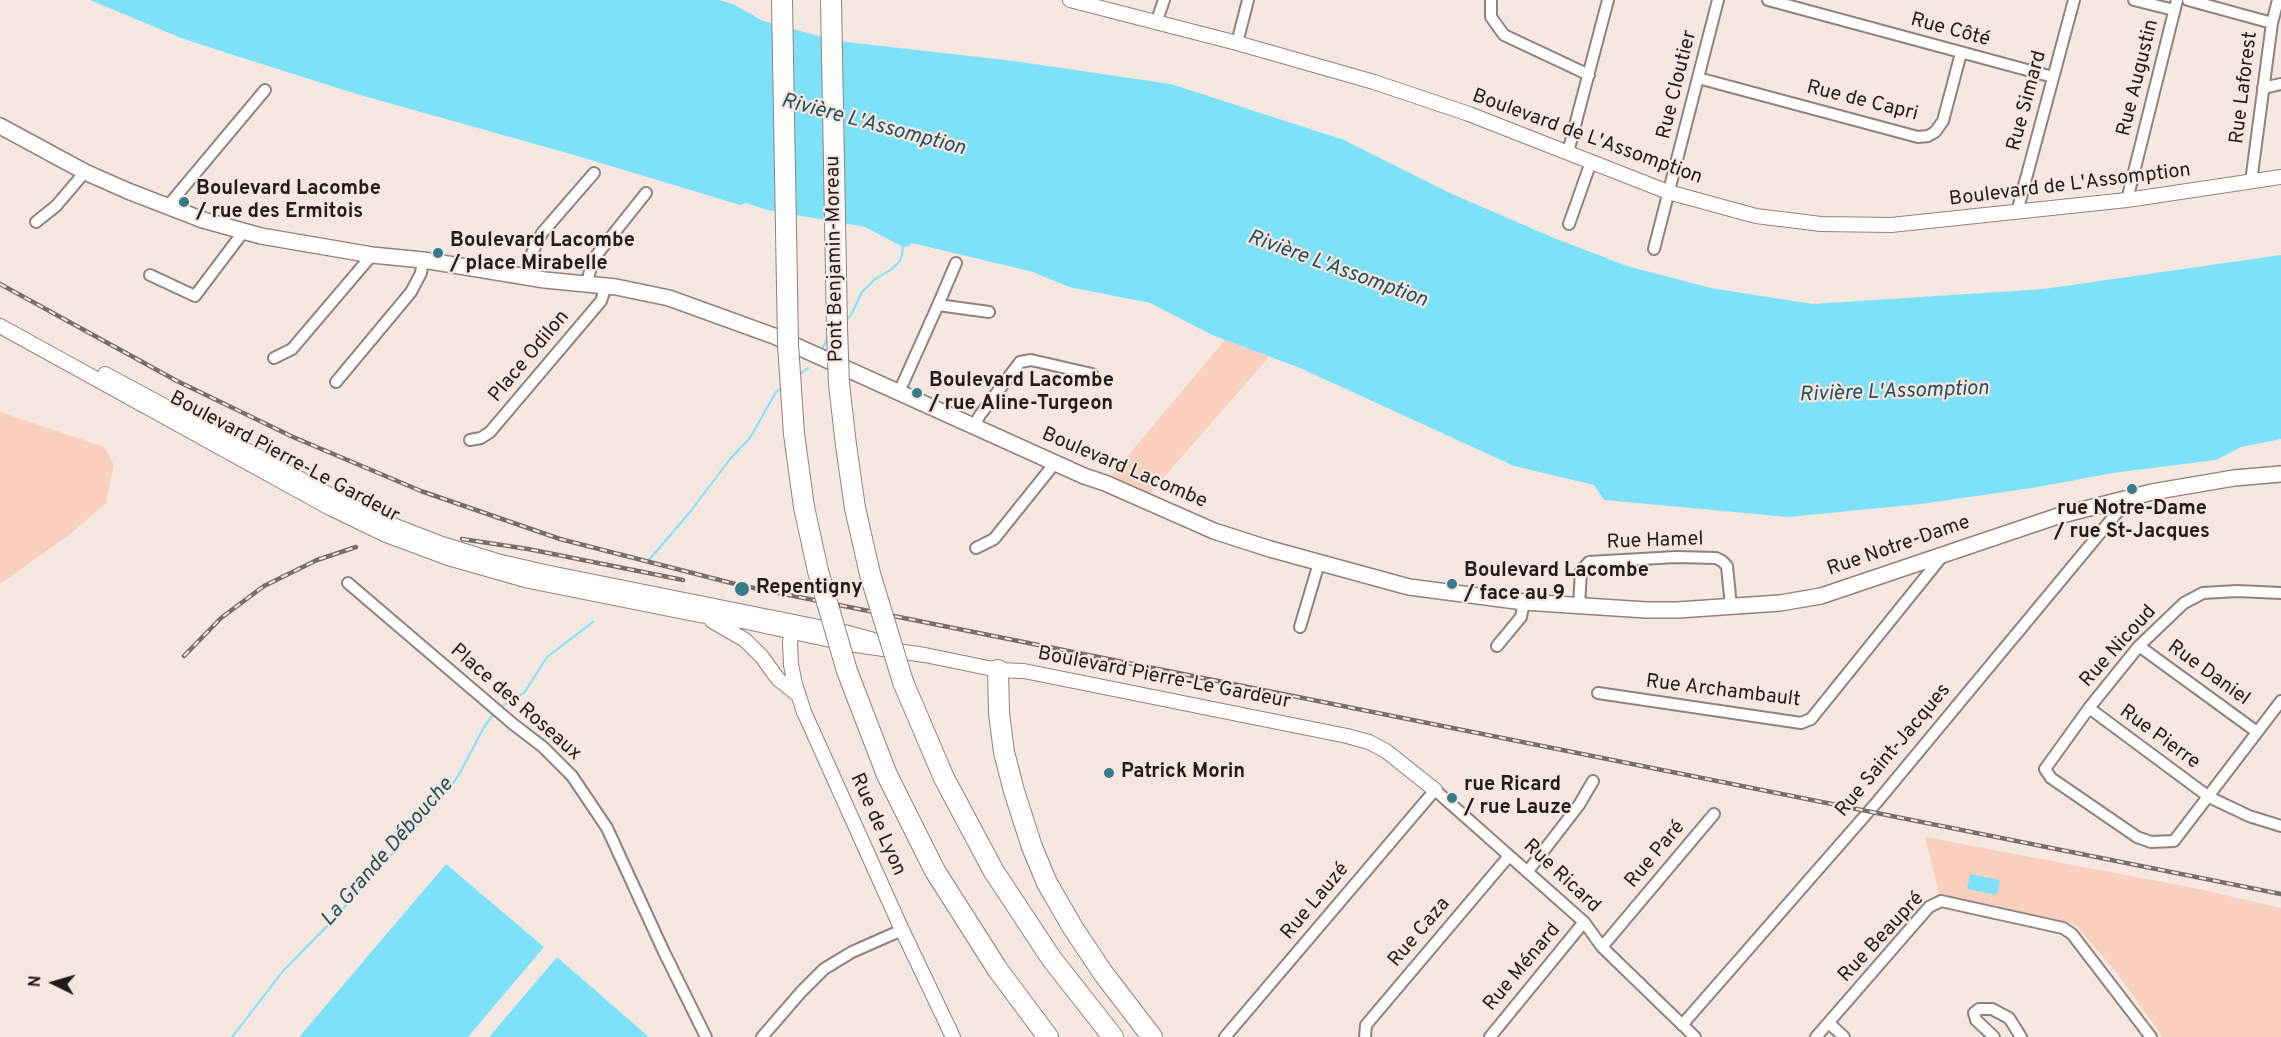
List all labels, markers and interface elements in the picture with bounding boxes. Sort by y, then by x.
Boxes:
street label: Rue Côté [1908,9,1992,53]
street label: Rue Augustin [2113,17,2165,139]
street label: Rue Cloutier [1653,28,1703,142]
street label: Rue Laforest [2226,30,2264,146]
street label: Rue Simard [2003,48,2053,154]
street label: Rue de Capri [1804,77,1920,127]
street label: Boulevard de L'Assomption [1469,85,1705,191]
water label: Rivière L'Assomption [778,89,968,163]
street label: Pont Benjamin-Moreau [822,155,850,363]
street label: Boulevard de L'Assomption [1948,159,2192,213]
place label: Boulevard Lacombe / rue des Ermitois [196,178,381,225]
marker: Boulevard Lacombe / rue des Ermitois [177,195,191,209]
water label: Rivière L'Assomption [1243,226,1431,314]
place label: Boulevard Lacombe / place Mirabelle [450,230,635,277]
marker: Boulevard Lacombe / place Mirabelle [431,246,445,260]
street label: Place Odilon [485,306,575,408]
place label: Boulevard Lacombe / rue Aline-Turgeon [929,370,1114,417]
water label: Rivière L'Assomption [1799,377,1989,409]
marker: Boulevard Lacombe / rue Aline-Turgeon [910,386,924,400]
street label: Boulevard Pierre-Le Gardeur [165,387,403,529]
street label: Boulevard Lacombe [1038,423,1210,515]
marker: rue Notre-Dame / rue St-Jacques [2125,482,2139,496]
place label: rue Notre-Dame / rue St-Jacques [2054,498,2210,545]
street label: Rue Notre-Dame [1824,511,1974,583]
street label: Rue Hamel [1606,528,1704,556]
place label: Boulevard Lacombe / face au 9 [1464,560,1649,607]
place label: Repentigny [756,577,863,601]
marker: Boulevard Lacombe / face au 9 [1445,577,1459,591]
marker: Repentigny [733,580,751,598]
street label: Rue Nicoud [2076,601,2162,693]
street label: Rue Daniel [2162,636,2254,712]
street label: Place des Roseaux [444,639,586,767]
street label: Boulevard Pierre-Le Gardeur [1036,643,1292,715]
street label: Rue Archambault [1644,671,1802,713]
street label: Rue Saint-Jacques [1831,679,1957,823]
street label: Rue Pierre [2114,701,2204,775]
place label: Patrick Morin [1121,761,1245,785]
marker: Patrick Morin [1102,766,1116,780]
street label: Rue de Lyon [844,770,910,880]
water label: La Grande Débouche [317,774,459,932]
place label: rue Ricard / rue Lauze [1464,774,1572,821]
marker: rue Ricard / rue Lauze [1445,791,1459,805]
street label: Rue Paré [1621,816,1691,894]
street label: Rue Ricard [1517,835,1605,919]
street label: Rue Lauzé [1277,859,1355,945]
street label: Rue Beaupré [1834,888,1930,988]
street label: Rue Caza [1384,893,1456,973]
street label: Rue Ménard [1479,919,1567,1017]
north arrow [24,953,84,1013]
text: N [26,975,47,988]

